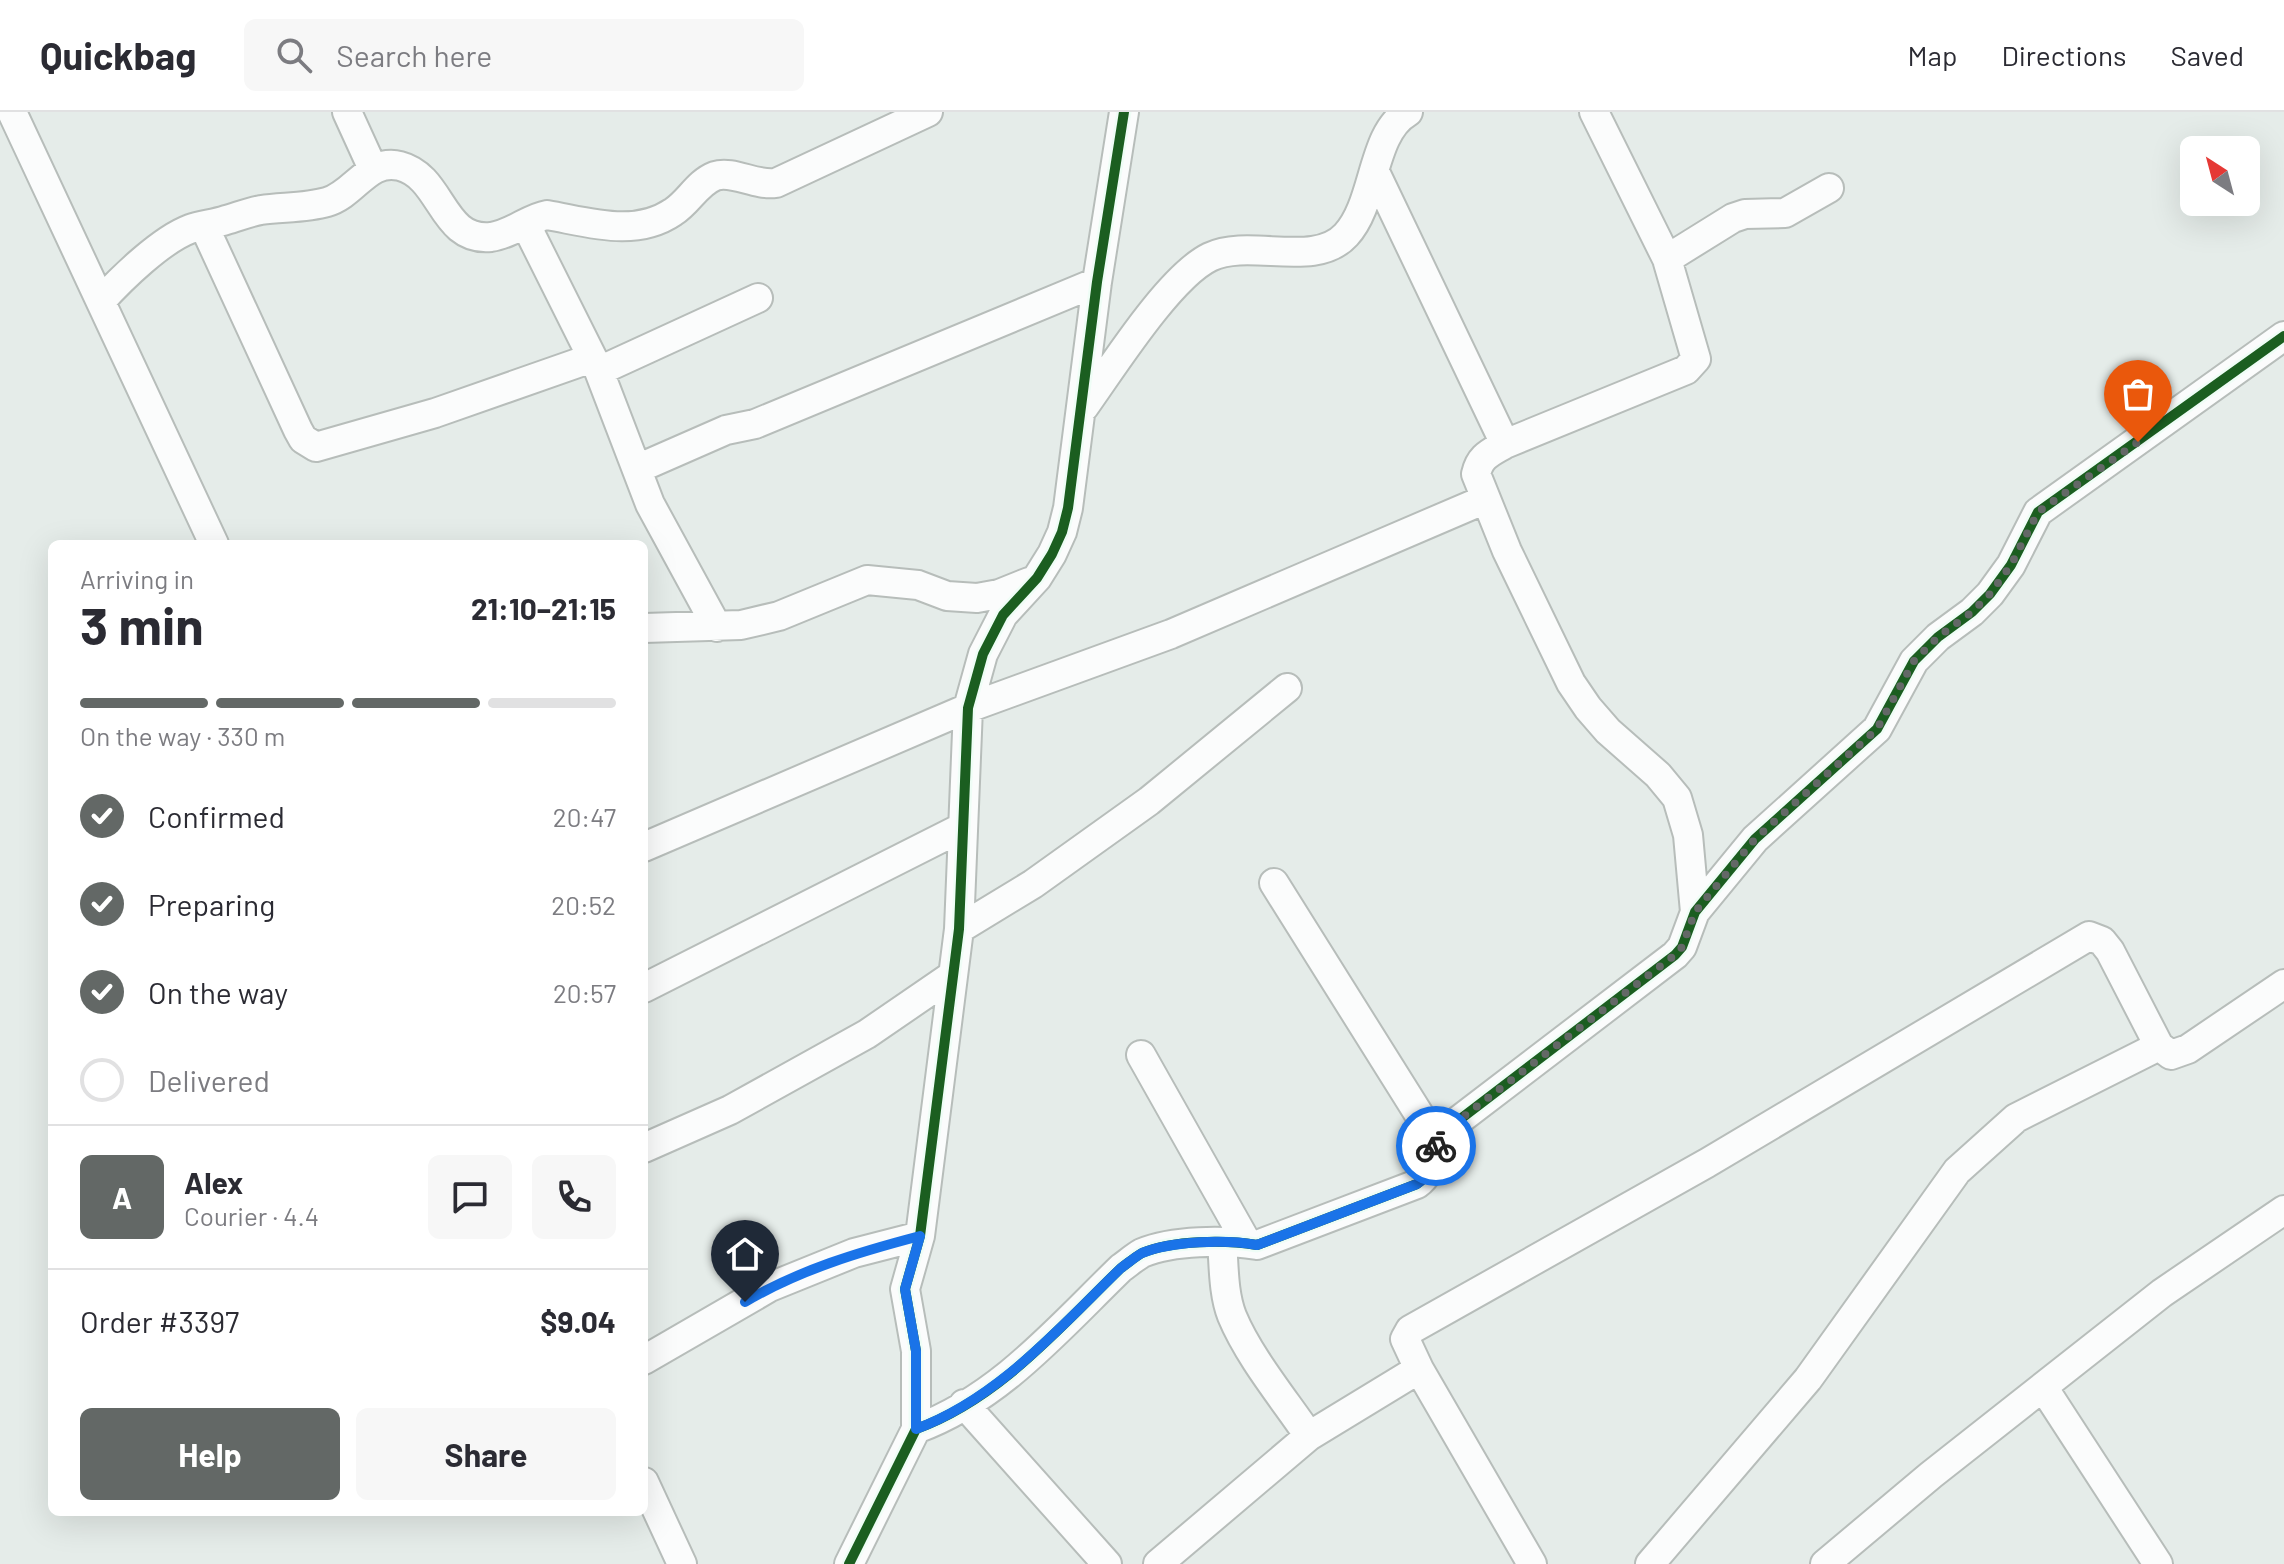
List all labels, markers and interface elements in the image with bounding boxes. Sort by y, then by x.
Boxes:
search box [244,19,804,91]
text: Quickbag [40,32,196,78]
icon: search [272,33,316,77]
text: Search here [336,37,492,73]
text: Map [1908,38,1957,72]
text: Directions [2001,38,2127,72]
text: Saved [2171,38,2244,72]
north arrow [2180,136,2260,216]
map controls [2180,136,2260,216]
pin [2104,360,2172,442]
icon: bag [2116,372,2160,416]
text: Arriving in [80,563,194,594]
text: 21:10–21:15 [471,590,616,626]
text: 3 min [80,593,204,655]
text: On the way · 330 m [80,720,285,751]
icon: check [80,794,124,838]
text: Confirmed [148,798,285,834]
text: 20:47 [553,801,616,832]
icon: check [80,882,124,926]
text: Preparing [148,886,275,922]
text: 20:52 [551,889,616,920]
icon: check [80,970,124,1014]
text: On the way [148,974,288,1010]
text: 20:57 [553,977,616,1008]
text: Delivered [148,1062,270,1098]
courier [1396,1106,1476,1186]
icon: bike [1414,1124,1458,1168]
button: chat [428,1155,512,1239]
button: phone [532,1155,616,1239]
text: Alex [184,1164,243,1200]
text: A [112,1179,132,1215]
text: Courier · 4.4 [184,1200,319,1231]
pin [711,1220,779,1302]
icon: home [723,1232,767,1276]
text: Order #3397 [80,1303,239,1339]
text: $9.04 [540,1303,616,1339]
button: Help [80,1408,340,1500]
button: Share [356,1408,616,1500]

